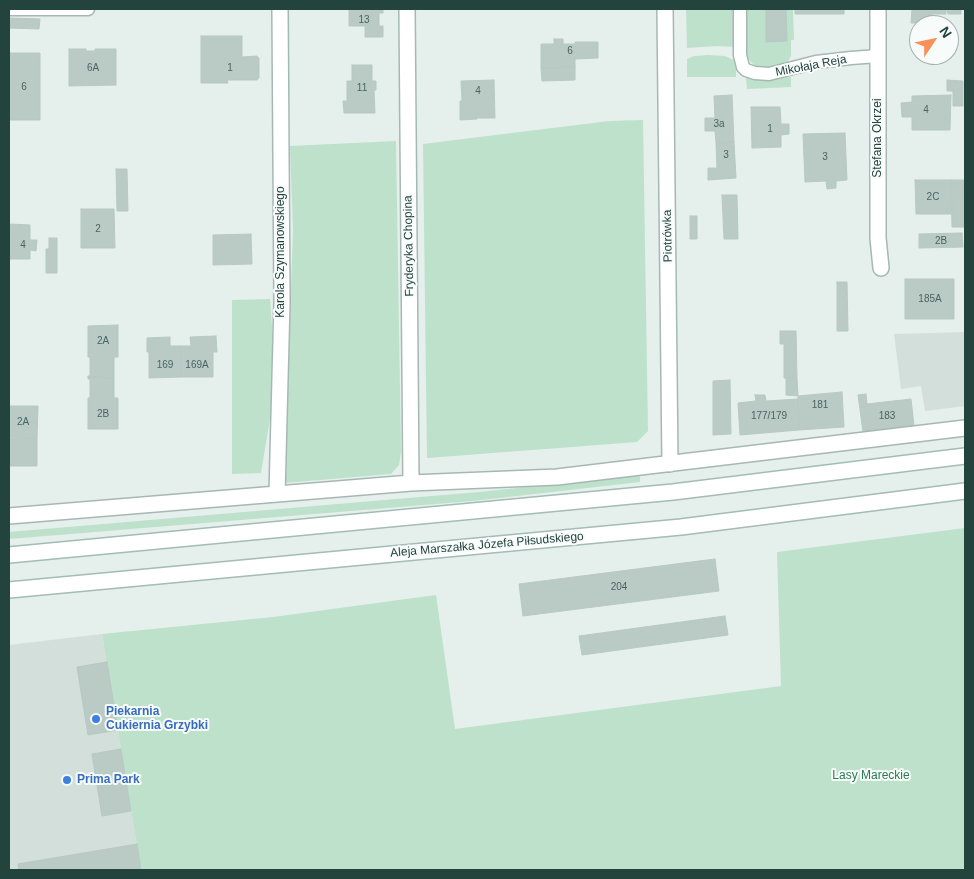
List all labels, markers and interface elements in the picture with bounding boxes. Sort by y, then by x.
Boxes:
house number: 13 [358,14,370,26]
north arrow [909,15,959,65]
text: N [936,24,955,41]
house number: 6 [567,45,573,57]
street label: Mikołaja Reja [774,52,848,80]
house number: 6A [87,62,99,74]
house number: 1 [227,62,233,74]
house number: 6 [21,81,27,93]
house number: 11 [357,82,367,94]
house number: 4 [475,85,481,97]
street label: Stefana Okrzei [871,98,885,178]
house number: 4 [923,104,929,116]
house number: 3a [713,118,725,130]
house number: 1 [767,123,773,135]
house number: 3 [723,149,729,161]
house number: 3 [822,151,828,163]
street label: Karola Szymanowskiego [274,186,288,318]
house number: 2C [927,191,939,203]
street label: Fryderyka Chopina [401,195,417,297]
street label: Piotrówka [660,210,676,262]
house number: 2 [95,223,101,235]
house number: 2B [935,235,947,247]
house number: 4 [20,239,26,251]
house number: 185A [918,293,942,305]
house number: 2A [97,335,109,347]
house number: 169 [157,359,173,371]
house number: 169A [185,359,209,371]
house number: 181 [812,399,828,411]
house number: 2B [97,408,109,420]
house number: 177/179 [751,410,787,422]
house number: 183 [879,410,895,422]
house number: 2A [17,416,29,428]
street label: Aleja Marszałka Józefa Piłsudskiego [390,529,584,561]
house number: 204 [611,581,627,593]
place label: Piekarnia Cukiernia Grzybki [106,705,208,733]
marker: Piekarnia Cukiernia Grzybki [90,713,102,725]
park label: Lasy Mareckie [832,769,910,783]
place label: Prima Park [77,773,140,787]
marker: Prima Park [61,774,73,786]

